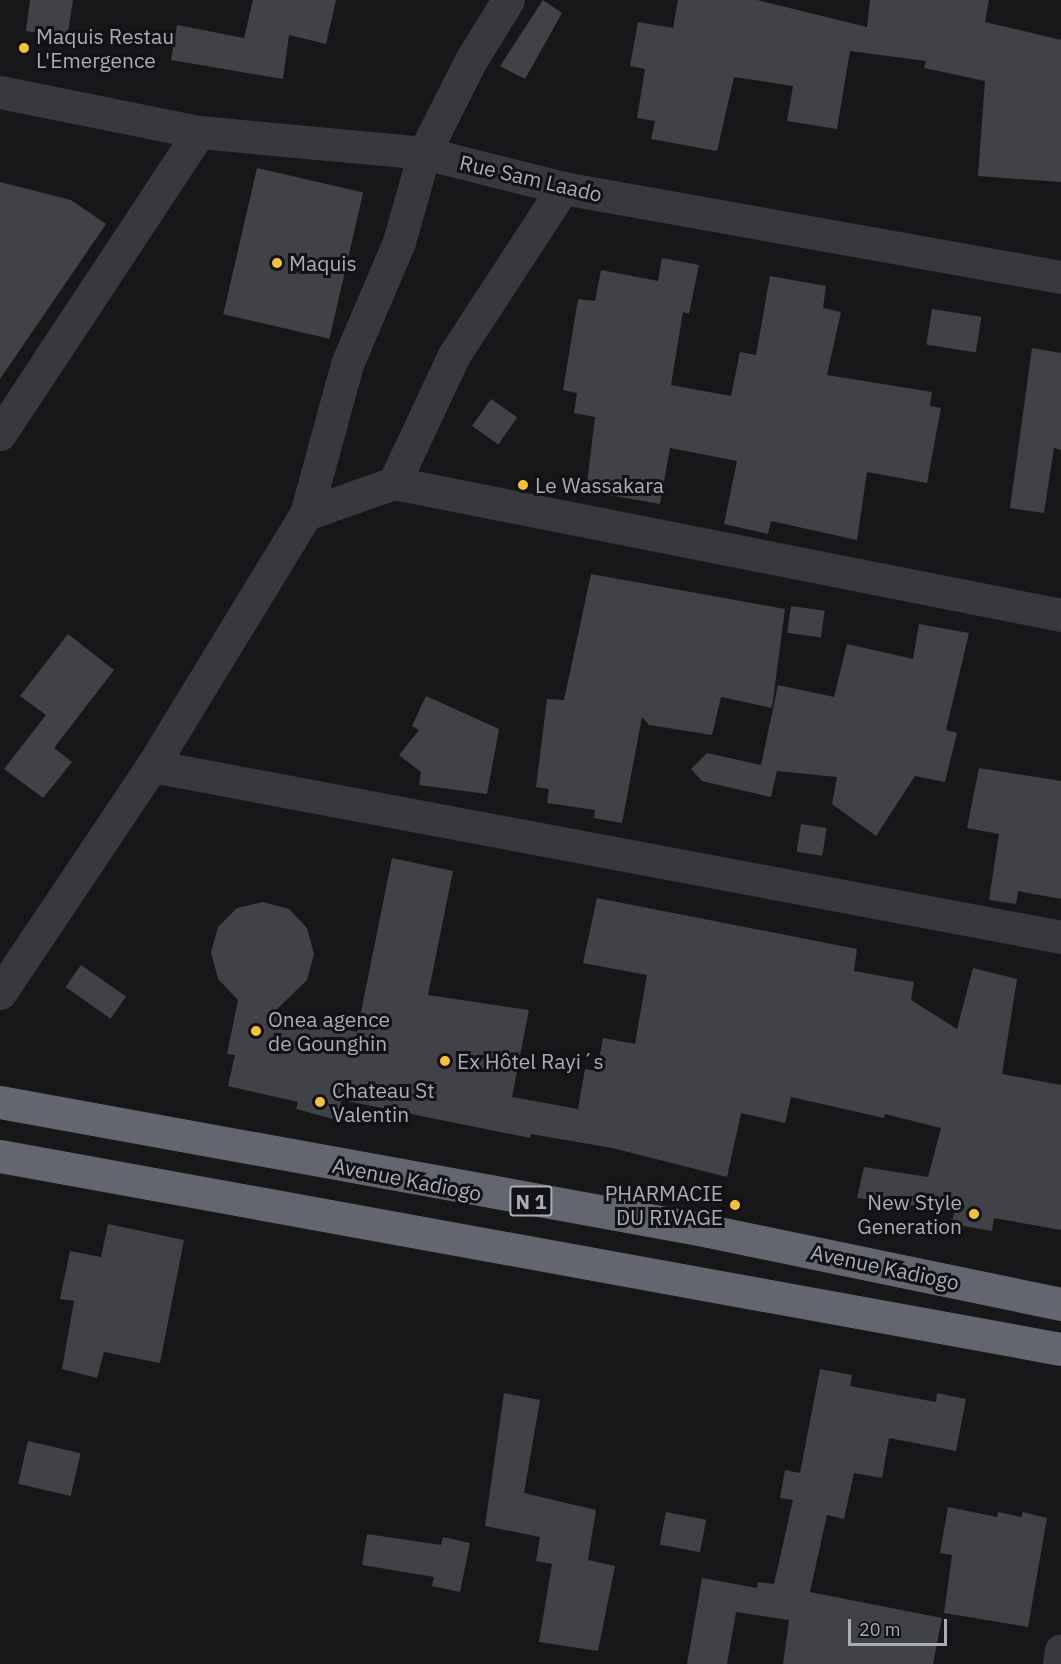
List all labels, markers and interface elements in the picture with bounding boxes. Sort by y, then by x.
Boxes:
place label: Maquis Restau L'Emergence [36,23,174,73]
marker: Maquis Restau L'Emergence [17,41,31,55]
street label: Rue Sam Laado [457,149,605,207]
place label: Maquis [289,250,357,276]
marker: Maquis [270,256,284,270]
place label: Le Wassakara [535,472,664,498]
marker: Le Wassakara [516,478,530,492]
place label: Onea agence de Gounghin [268,1006,390,1056]
marker: Onea agence de Gounghin [249,1024,263,1038]
place label: Ex Hôtel Rayi´s [457,1048,604,1074]
marker: Ex Hôtel Rayi´s [438,1054,452,1068]
place label: Chateau St Valentin [332,1077,435,1127]
marker: Chateau St Valentin [313,1095,327,1109]
street label: Avenue Kadiogo [330,1152,484,1206]
place label: PHARMACIE DU RIVAGE [605,1180,723,1230]
road number: N 1 [508,1184,554,1218]
place label: New Style Generation [857,1189,962,1239]
marker: PHARMACIE DU RIVAGE [728,1198,742,1212]
marker: New Style Generation [967,1207,981,1221]
street label: Avenue Kadiogo [808,1239,962,1295]
scale bar [851,1607,950,1645]
text: 20 m [859,1618,901,1641]

